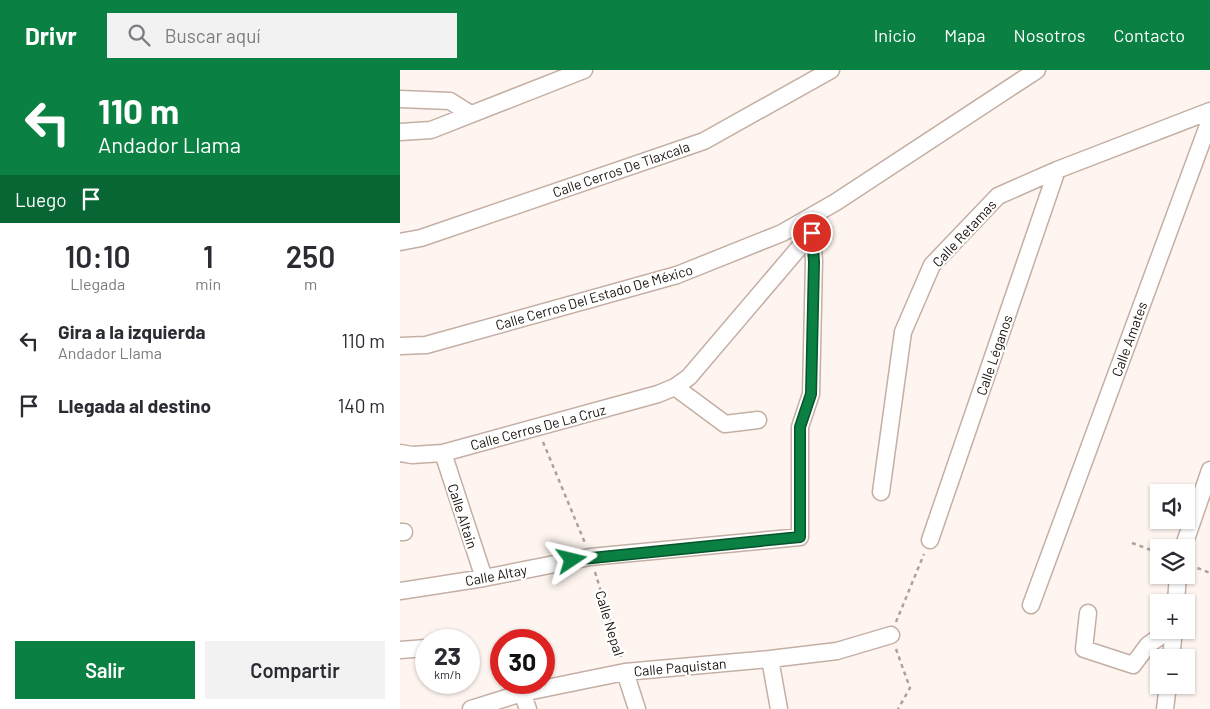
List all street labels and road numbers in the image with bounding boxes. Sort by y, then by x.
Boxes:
street label: Calle Cerros De Tlaxcala [550,138,692,200]
street label: Calle Retamas [929,196,1000,270]
street label: Calle Cerros Del Estado De México [493,261,695,333]
street label: Calle Amates [1108,299,1150,379]
street label: Calle Léganos [972,312,1016,398]
street label: Calle Cerros De La Cruz [468,401,608,453]
street label: Calle Altain [445,481,481,551]
street label: Calle Altay [464,561,529,589]
street label: Calle Nepal [592,588,628,658]
street label: Calle Paquistan [633,654,727,680]

